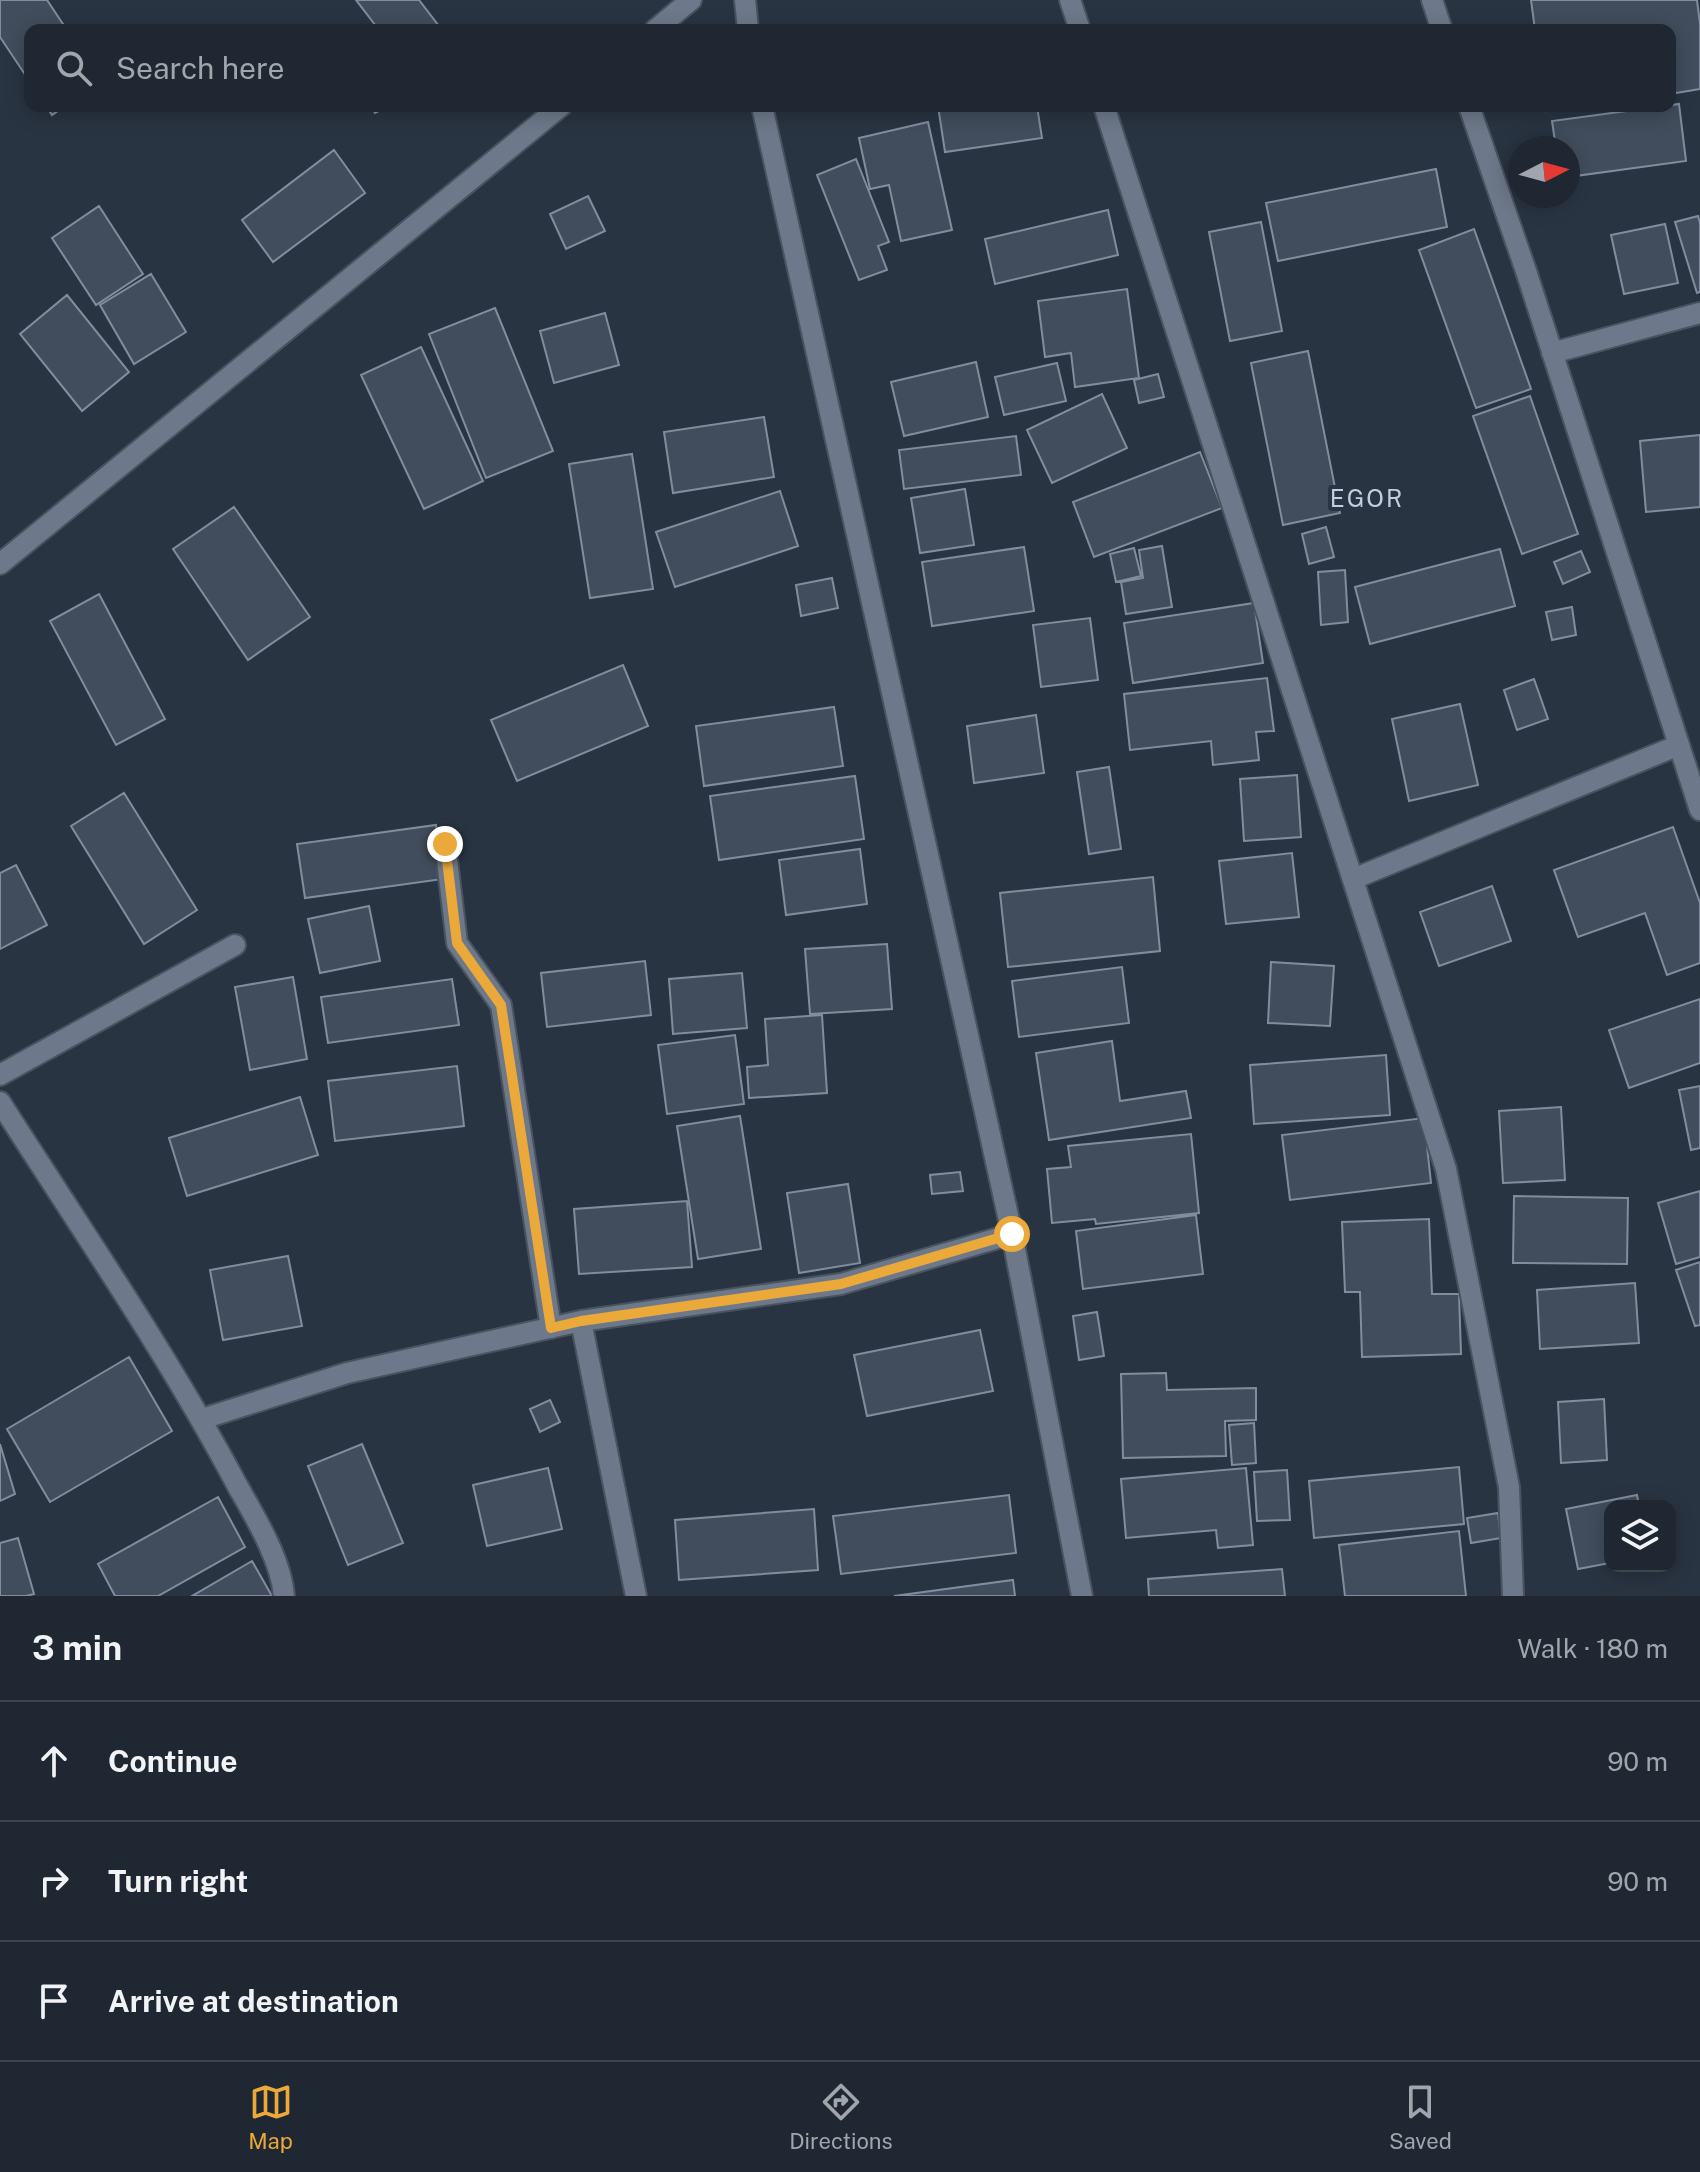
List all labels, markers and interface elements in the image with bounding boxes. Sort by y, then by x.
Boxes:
search box [24,24,1676,112]
icon: search [52,46,96,90]
text: Search here [116,50,284,86]
north arrow [1508,136,1580,208]
district label: EGOR [1330,484,1404,512]
route end [427,826,463,862]
route start [994,1216,1030,1252]
map controls [1604,1500,1676,1572]
button: layers [1604,1500,1676,1572]
text: 3 min [32,1628,122,1668]
text: Walk · 180 m [1517,1633,1668,1664]
icon: ahead [32,1739,76,1783]
text: Continue [108,1743,238,1779]
text: 90 m [1607,1746,1668,1777]
icon: right [32,1859,76,1903]
text: Turn right [108,1863,248,1899]
text: 90 m [1607,1866,1668,1897]
icon: arrive [32,1979,76,2023]
text: Arrive at destination [108,1983,399,2019]
tab: Map [248,2080,293,2154]
tab: Directions [789,2080,893,2154]
tab: Saved [1389,2080,1452,2154]

